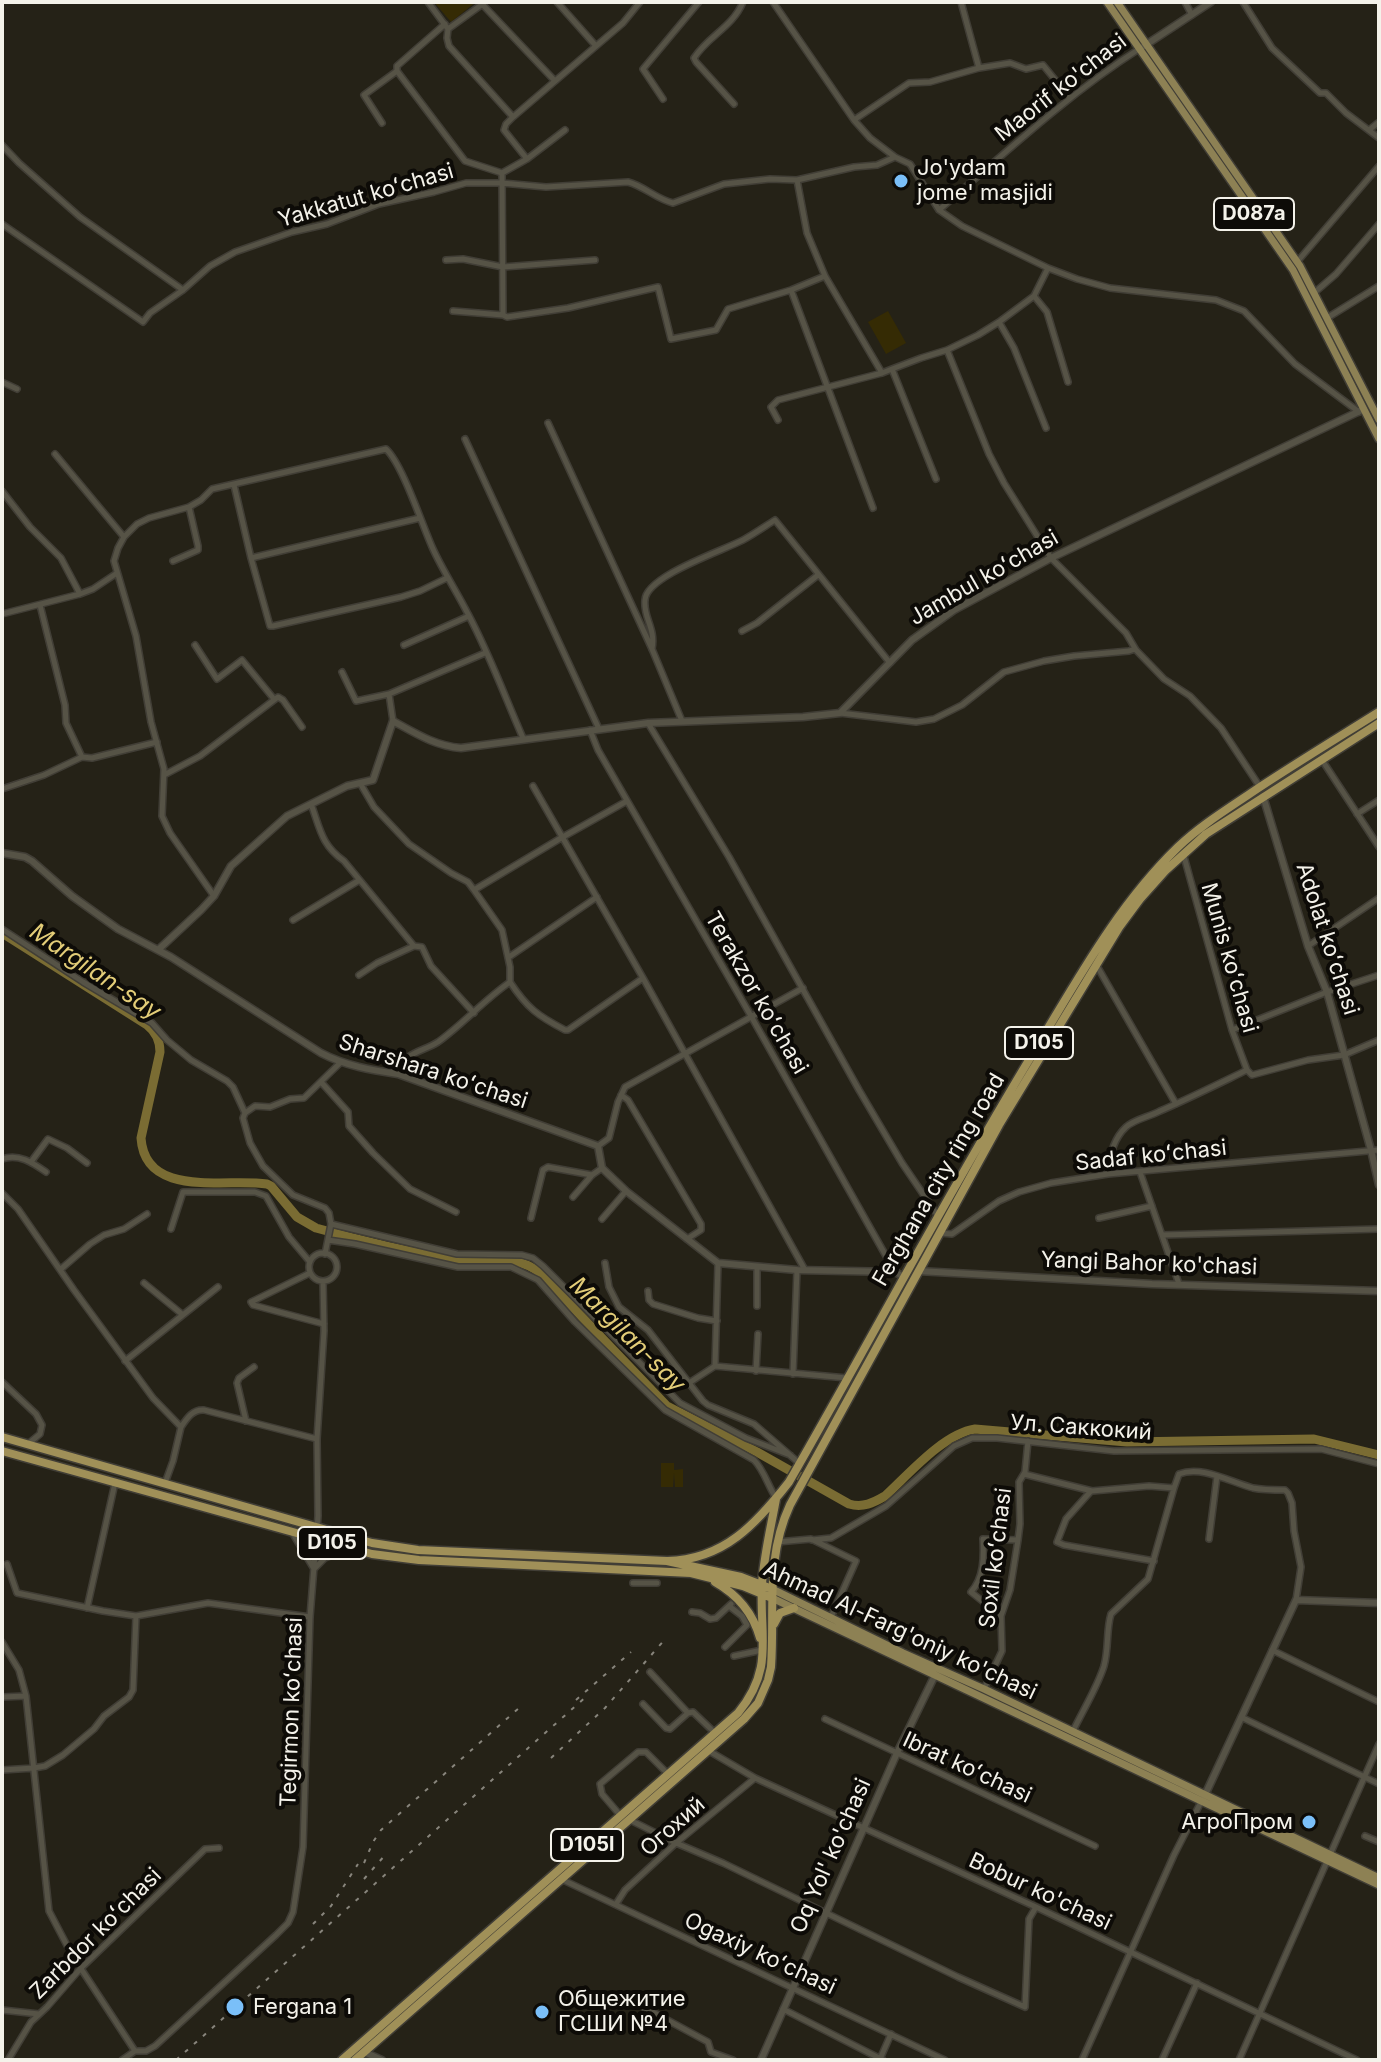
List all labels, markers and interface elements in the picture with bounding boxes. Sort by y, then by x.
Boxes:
street label: Maorif ko'chasi [990,29,1132,147]
place label: Jo'ydam jome' masjidi [917,155,1053,206]
street label: Yakkatut koʻchasi [275,158,457,234]
marker: Jo'ydam jome' masjidi [892,172,910,190]
road number: D087a [1214,198,1294,230]
street label: Jambul koʻchasi [905,525,1063,631]
street label: Adolat koʻchasi [1290,860,1364,1018]
street label: Munis koʻchasi [1195,880,1263,1036]
street label: Terakzor koʻchasi [699,907,813,1079]
water label: Margilan-say [24,918,166,1026]
road number: D105 [1005,1027,1073,1059]
street label: Sharshara koʻchasi [335,1029,531,1115]
street label: Ferghana city ring road [867,1069,1011,1291]
street label: Sadaf koʻchasi [1074,1135,1228,1177]
street label: Yangi Bahor ko'chasi [1040,1247,1258,1281]
water label: Margilan-say [563,1271,691,1399]
street label: Ул. Саккокий [1009,1410,1153,1446]
street label: Soxil koʻchasi [974,1486,1018,1630]
road number: D105 [298,1527,366,1559]
street label: Ahmad Al-Farg'oniy ko'chasi [759,1556,1041,1706]
street label: Tegirmon koʻchasi [275,1617,309,1807]
street label: Ibrat koʻchasi [898,1727,1036,1809]
street label: Oq Yol' ko'chasi [785,1775,877,1937]
street label: Огохий [635,1792,711,1862]
place label: АгроПром [1181,1809,1293,1835]
marker: АгроПром [1300,1813,1318,1831]
road number: D105l [551,1829,623,1861]
street label: Bobur ko'chasi [965,1847,1115,1937]
street label: Zarbdor koʻchasi [25,1863,167,2005]
street label: Ogaxiy koʻchasi [680,1907,840,2001]
place label: Общежитие ГСШИ №4 [558,1986,686,2038]
place label: Fergana 1 [253,1994,352,2020]
marker: Fergana 1 [224,1996,246,2018]
marker: Общежитие ГСШИ №4 [533,2003,551,2021]

